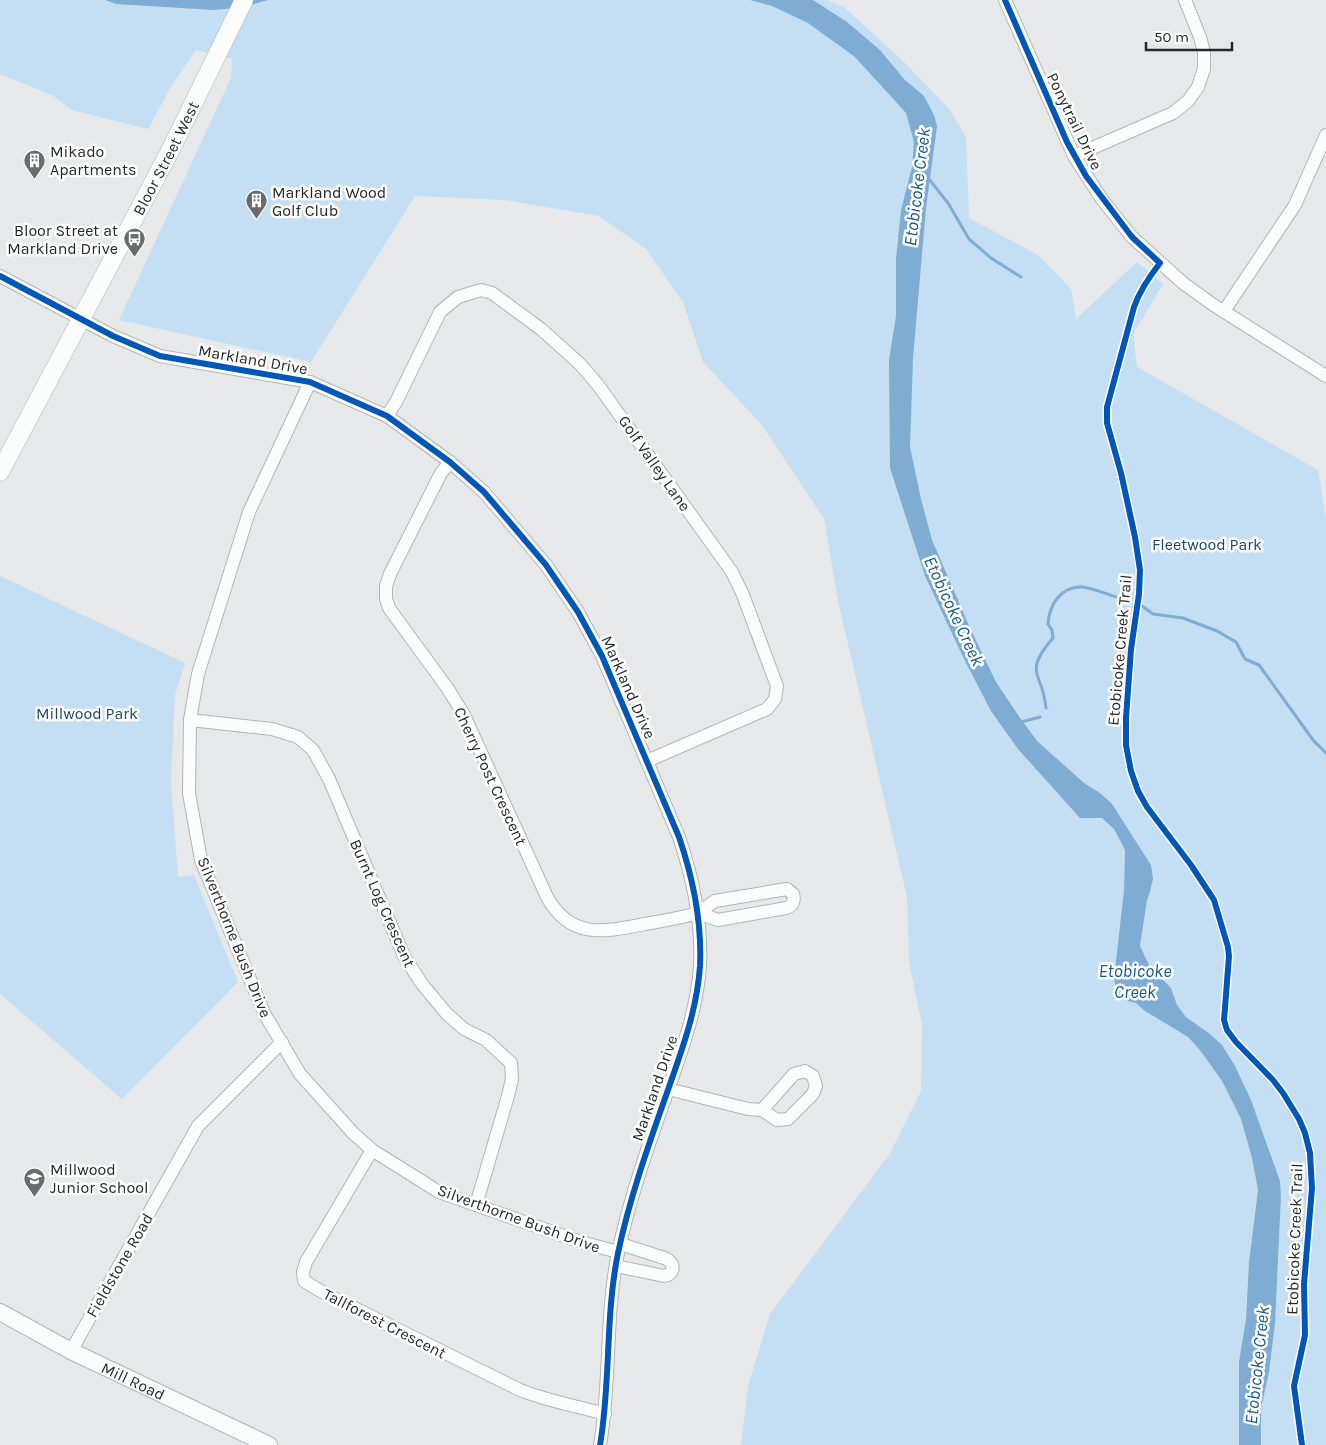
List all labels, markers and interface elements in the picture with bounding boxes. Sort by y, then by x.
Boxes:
scale bar [1146,20,1232,52]
text: 50 m [1154,28,1189,46]
street label: Ponytrail Drive [1043,70,1106,173]
street label: Bloor Street West [129,98,203,219]
water label: Etobicoke Creek [899,126,935,247]
place label: Mikado Apartments [50,142,136,179]
building icon: Mikado Apartments [22,148,46,179]
place label: Markland Wood Golf Club [272,183,386,220]
building icon: Markland Wood Golf Club [244,189,268,220]
place label: Bloor Street at Markland Drive [7,221,118,258]
bus stop icon: Bloor Street at Markland Drive [122,227,146,258]
street label: Markland Drive [197,341,309,378]
street label: Golf Valley Lane [614,412,695,515]
park label: Fleetwood Park [1152,535,1262,554]
water label: Etobicoke Creek [919,553,989,670]
street label: Etobicoke Creek Trail [1103,574,1136,726]
street label: Markland Drive [597,633,660,742]
park label: Millwood Park [36,704,138,723]
street label: Cherry Post Crescent [450,704,531,849]
street label: Burnt Log Crescent [346,836,419,970]
street label: Silverthorne Bush Drive [194,854,276,1020]
water label: Etobicoke Creek [1099,960,1172,1003]
street label: Markland Drive [627,1033,681,1144]
place label: Millwood Junior School [50,1160,148,1197]
street label: Etobicoke Creek Trail [1282,1163,1307,1315]
school or university icon: Millwood Junior School [22,1166,46,1197]
street label: Silverthorne Bush Drive [435,1180,603,1257]
street label: Fieldstone Road [82,1210,157,1321]
street label: Tallforest Crescent [320,1284,449,1363]
water label: Etobicoke Creek [1240,1304,1274,1425]
street label: Mill Road [98,1358,168,1404]

